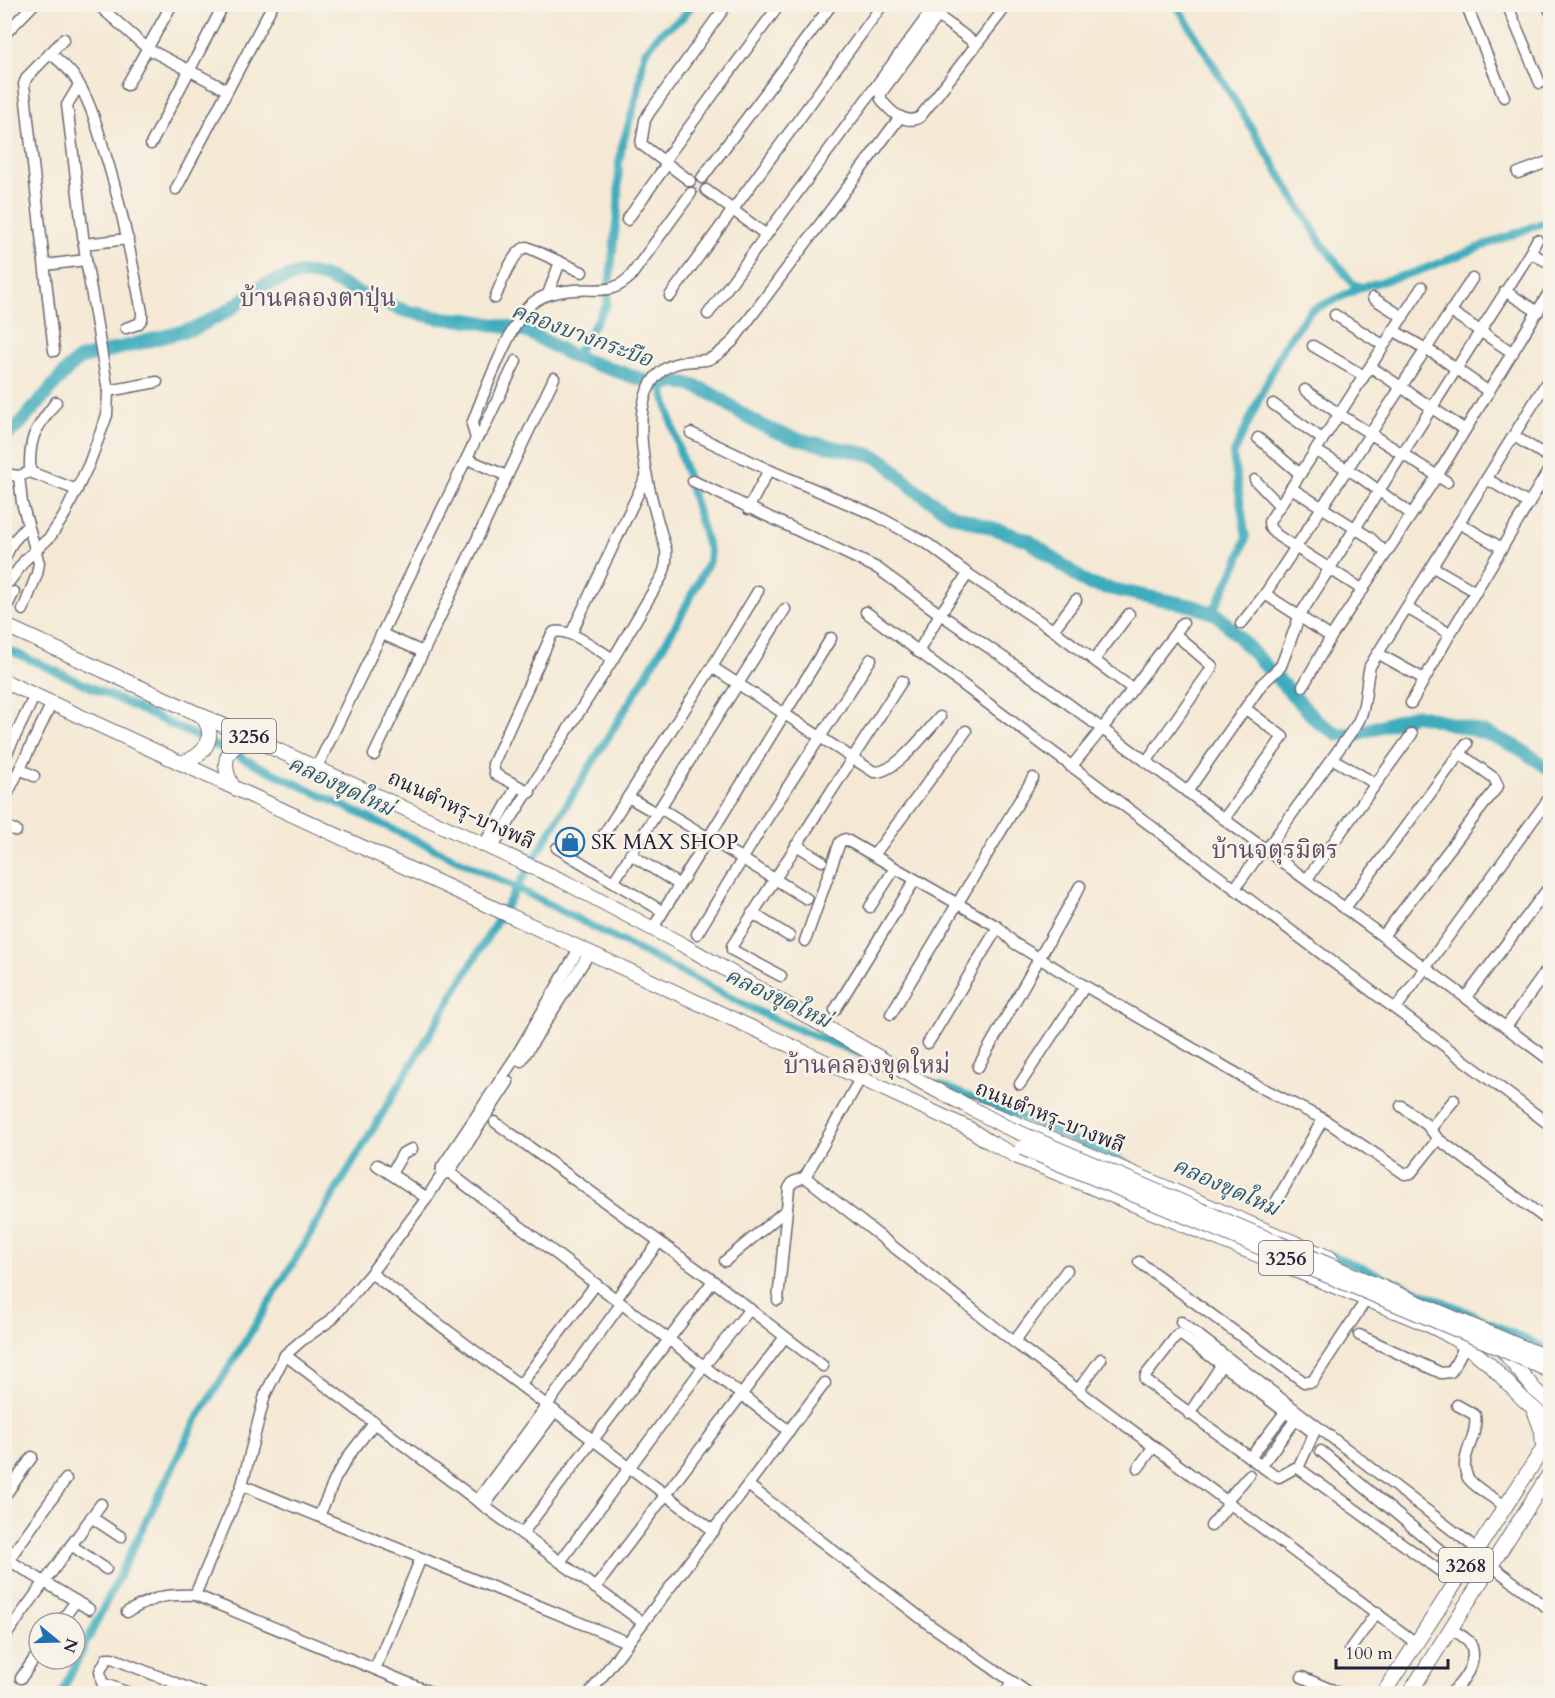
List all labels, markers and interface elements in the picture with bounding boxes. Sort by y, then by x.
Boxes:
district label: บ้านคลองตาปุ่น [240,282,396,315]
water label: คลองบางกระบือ [507,296,658,375]
road number: 3256 [222,719,276,753]
water label: คลองขุดใหม่ [283,748,402,825]
street label: ถนนตำหรุ-บางพลี [383,763,539,857]
shop icon: SK MAX SHOP [554,826,586,858]
place label: SK MAX SHOP [591,828,738,857]
district label: บ้านจตุรมิตร [1212,834,1338,867]
water label: คลองขุดใหม่ [720,960,839,1037]
district label: บ้านคลองขุดใหม่ [784,1047,950,1082]
street label: ถนนตำหรุ-บางพลี [971,1074,1129,1160]
water label: คลองขุดใหม่ [1168,1149,1287,1225]
road number: 3256 [1259,1241,1313,1275]
road number: 3268 [1439,1548,1493,1582]
north arrow [27,1611,87,1671]
scale bar [1336,1632,1448,1670]
text: N [58,1635,83,1656]
text: 100 m [1345,1641,1393,1666]

